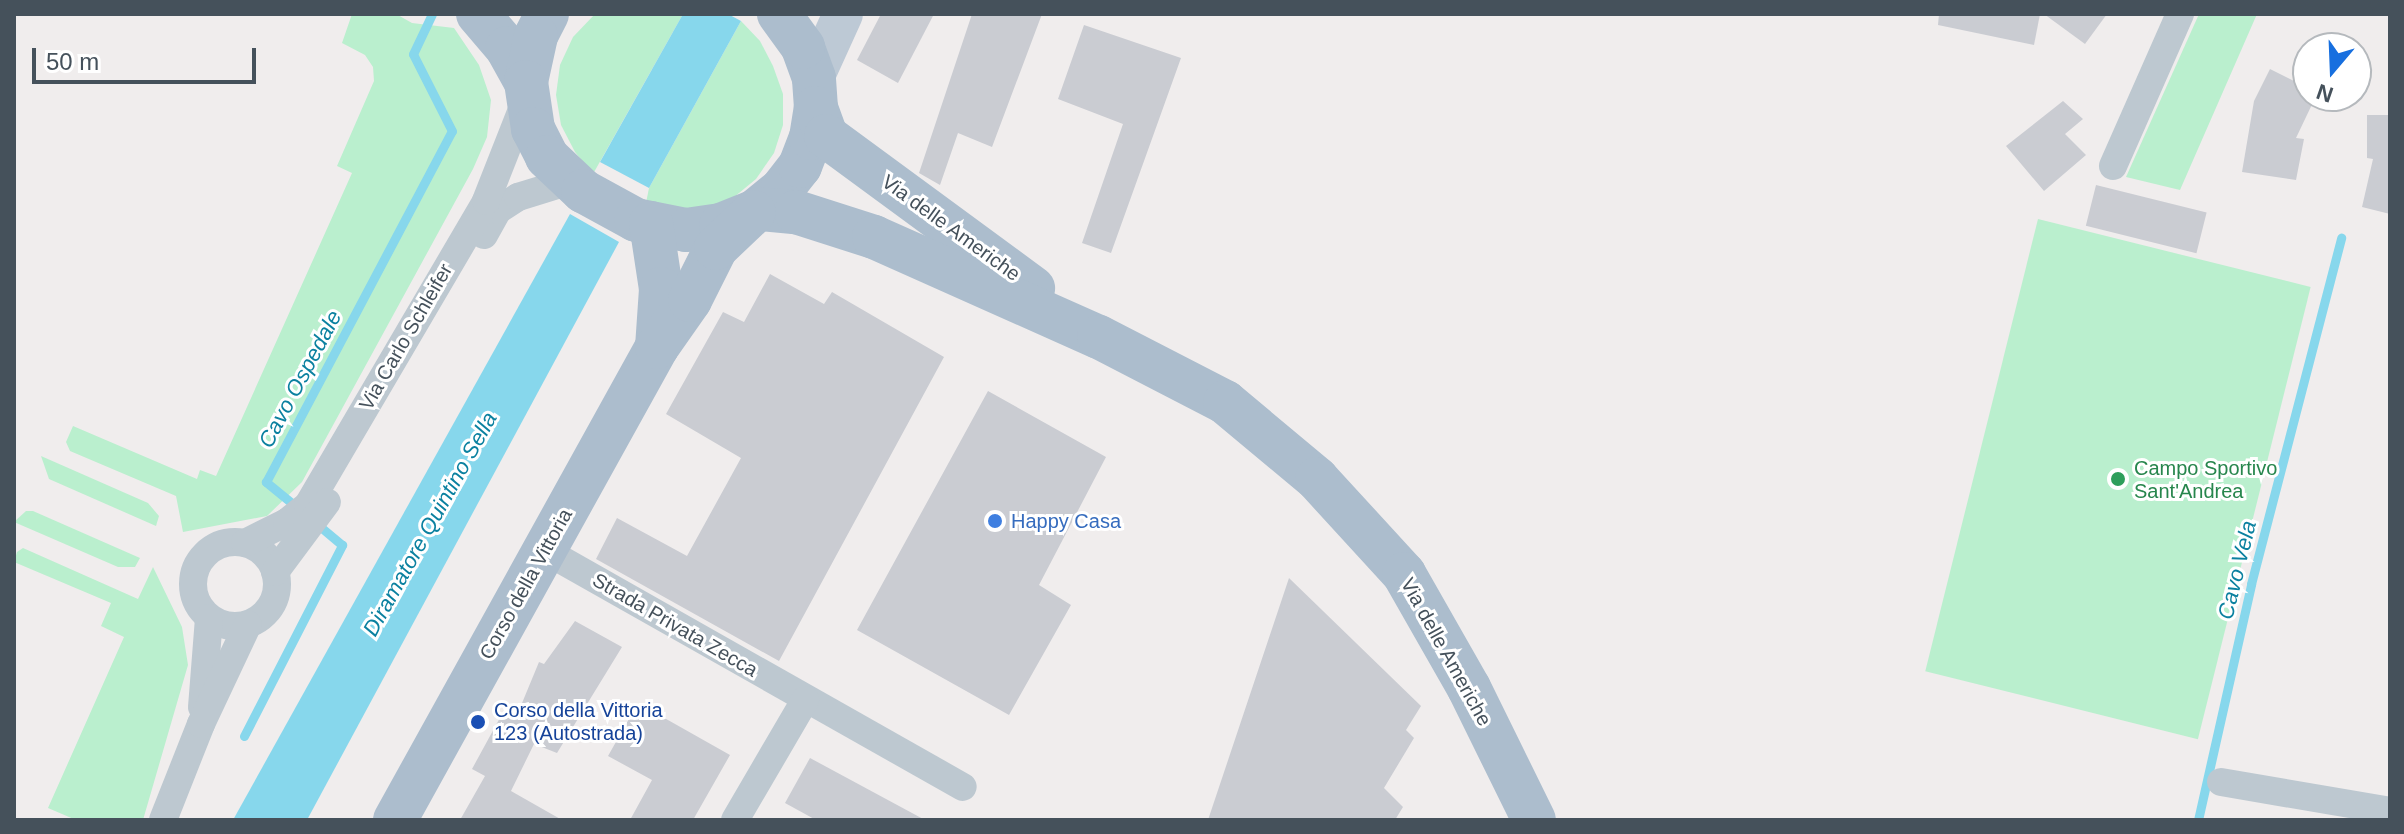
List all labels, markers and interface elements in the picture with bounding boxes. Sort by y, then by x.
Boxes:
scale bar [36,32,260,82]
north arrow [2292,32,2372,112]
text: 50 m [46,48,99,75]
text: N [2313,79,2336,108]
street label: Via delle Americhe [877,169,1025,287]
street label: Via Carlo Schleifer [354,259,458,415]
water label: Cavo Ospedale [253,306,347,452]
water label: Diramatore Quintino Sella [357,407,503,641]
place label: Campo Sportivo Sant'Andrea [2134,456,2277,503]
marker: Campo Sportivo Sant'Andrea [2109,470,2127,488]
street label: Corso della Vittoria [475,504,577,664]
place label: Happy Casa [1011,509,1121,533]
marker: Happy Casa [986,512,1004,530]
water label: Cavo Vela [2212,518,2262,622]
street label: Strada Privata Zecca [588,568,762,682]
street label: Via delle Americhe [1395,573,1497,731]
place label: Corso della Vittoria 123 (Autostrada) [494,698,663,745]
marker: Corso della Vittoria 123 (Autostrada) [469,713,487,731]

